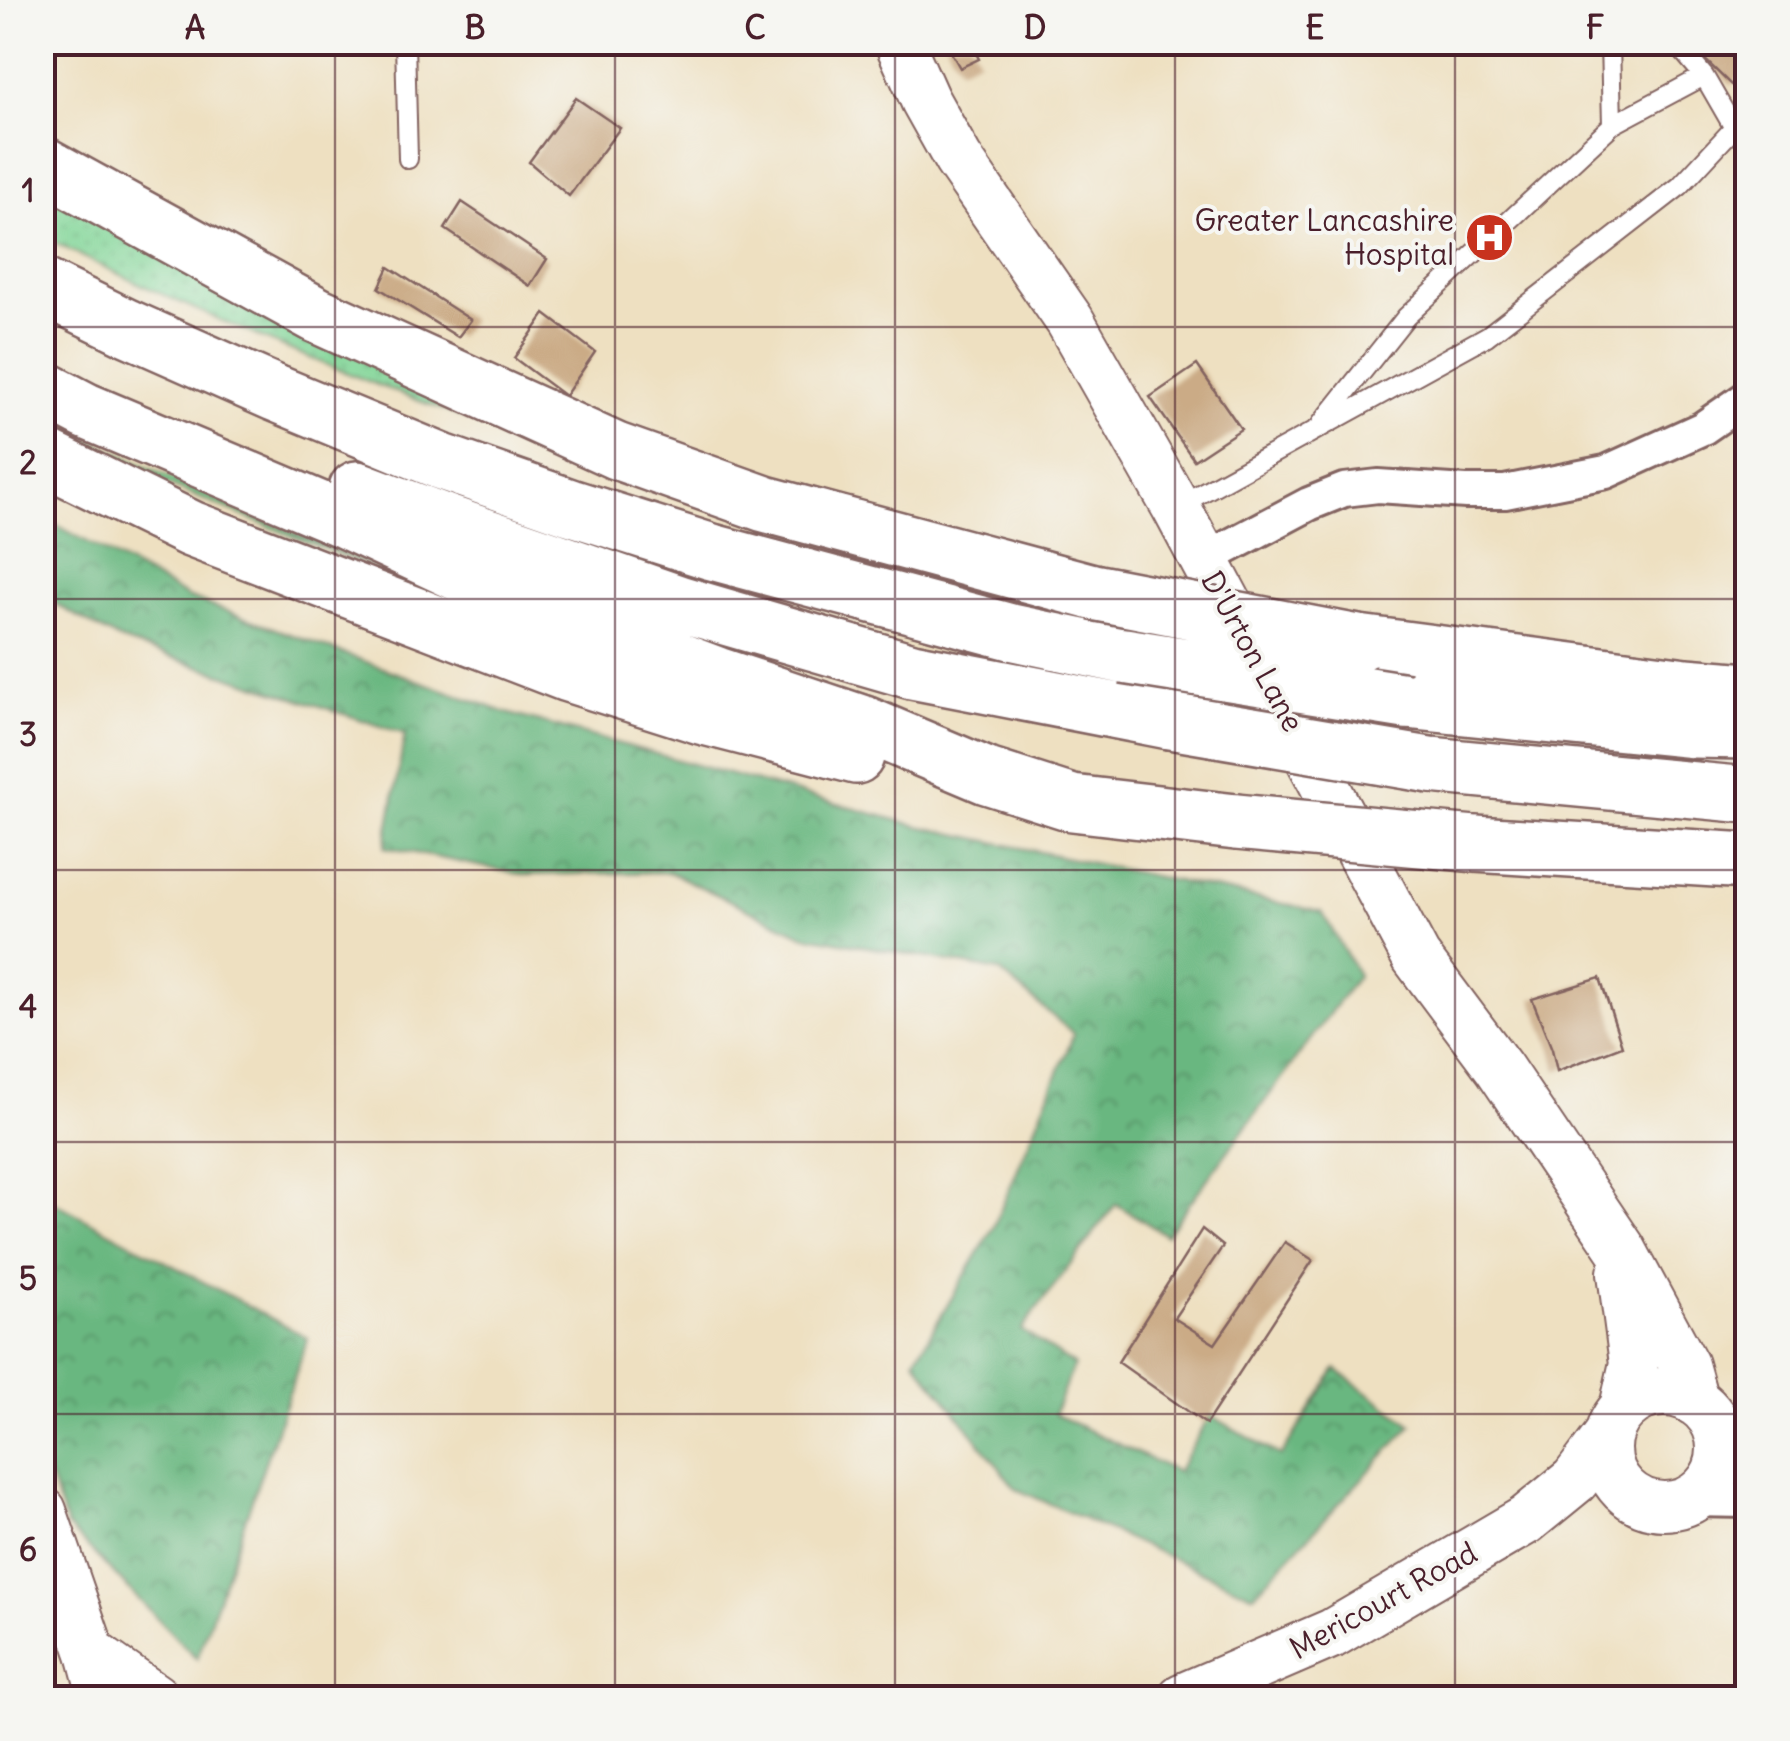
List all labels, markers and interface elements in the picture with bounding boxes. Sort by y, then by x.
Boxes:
text: A [185,7,205,48]
text: B [465,7,485,48]
text: C [744,7,766,48]
text: D [1024,7,1046,48]
text: E [1306,7,1324,48]
text: F [1586,7,1604,48]
text: 1 [22,170,34,211]
place label: Greater Lancashire Hospital [1194,201,1454,273]
hospital icon: Greater Lancashire Hospital [1463,211,1515,263]
text: 2 [19,442,37,483]
street label: D'Urton Lane [1193,564,1313,738]
text: 3 [19,714,37,755]
text: 4 [19,986,37,1027]
text: 5 [19,1258,37,1299]
text: 6 [19,1529,37,1570]
street label: Mericourt Road [1283,1533,1483,1667]

